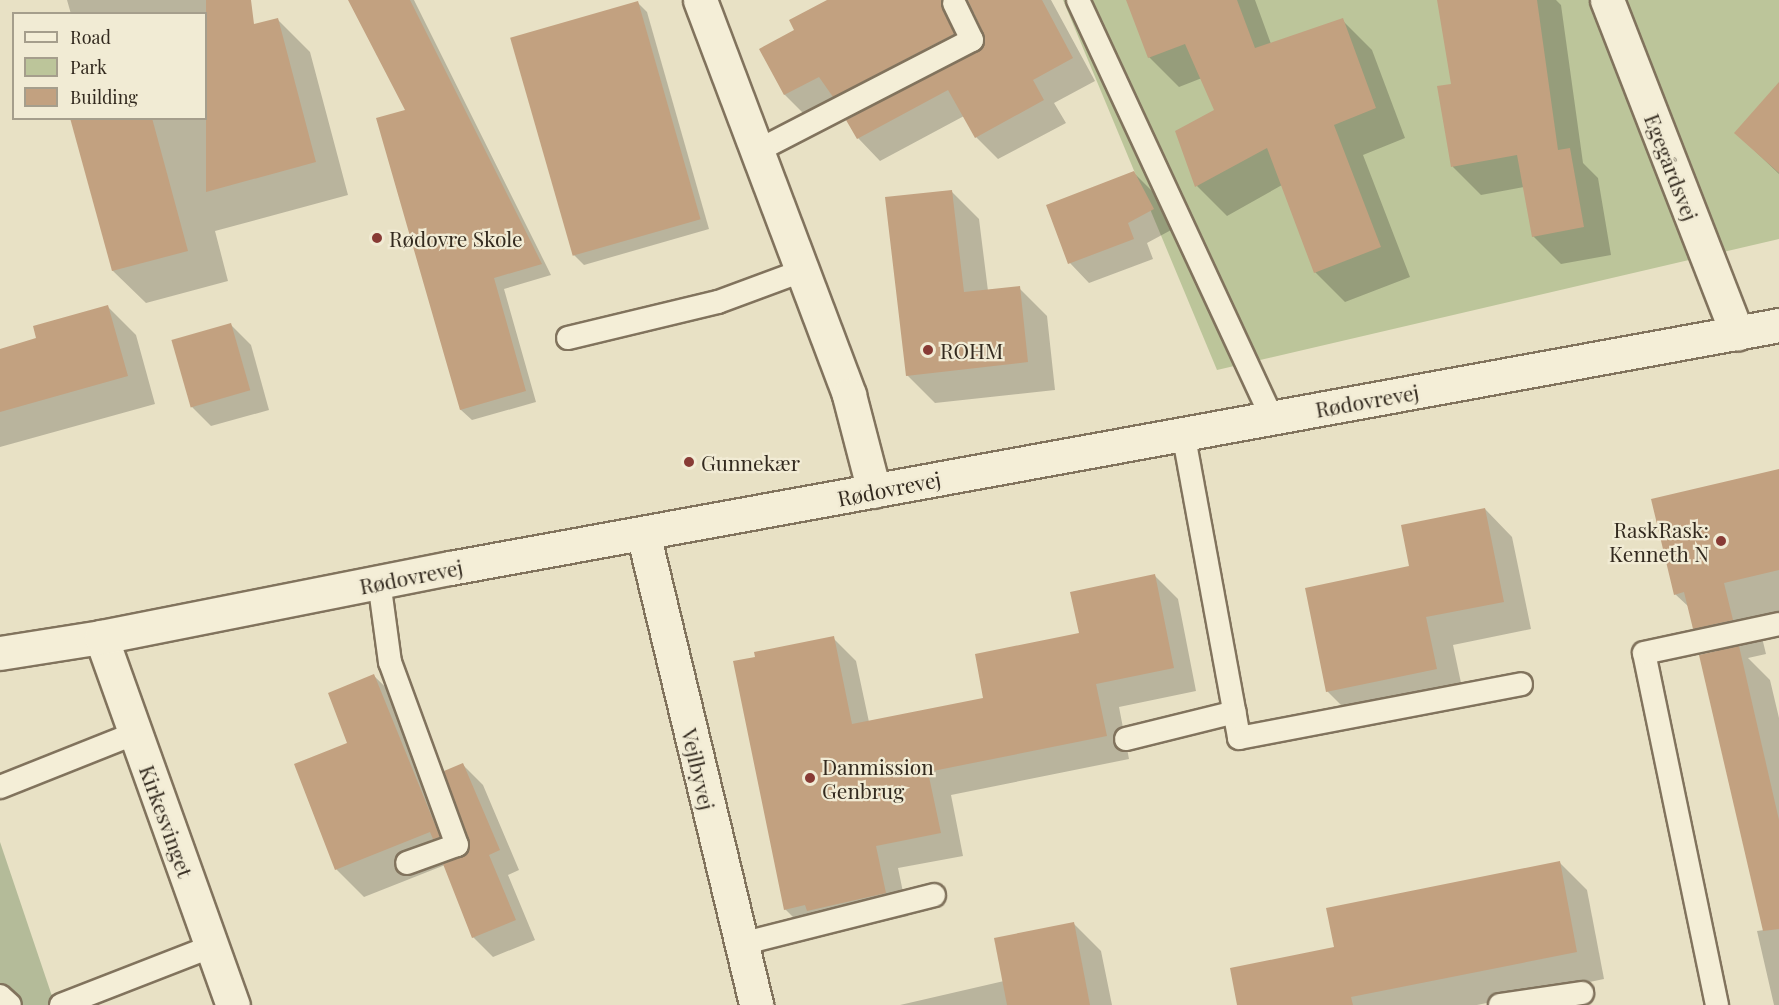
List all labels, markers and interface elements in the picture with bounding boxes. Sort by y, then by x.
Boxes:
legend [12,12,207,120]
text: Road [70,25,111,49]
text: Park [70,55,107,79]
text: Building [70,85,138,109]
street label: Egegårdsvej [1640,110,1704,224]
place label: Rødovre Skole [389,225,523,251]
marker: Rødovre Skole [370,231,384,245]
place label: ROHM [940,337,1003,363]
marker: ROHM [921,343,935,357]
street label: Rødovrevej [1313,378,1421,422]
place label: Gunnekær [701,449,800,475]
marker: Gunnekær [682,455,696,469]
street label: Rødovrevej [835,466,943,510]
place label: RaskRask: Kenneth N [1609,516,1709,566]
marker: RaskRask: Kenneth N [1714,534,1728,548]
street label: Rødovrevej [357,554,465,598]
street label: Vejlbyvej [677,726,721,812]
place label: Danmission Genbrug [822,753,934,803]
street label: Kirkesvinget [135,761,199,881]
marker: Danmission Genbrug [803,771,817,785]

